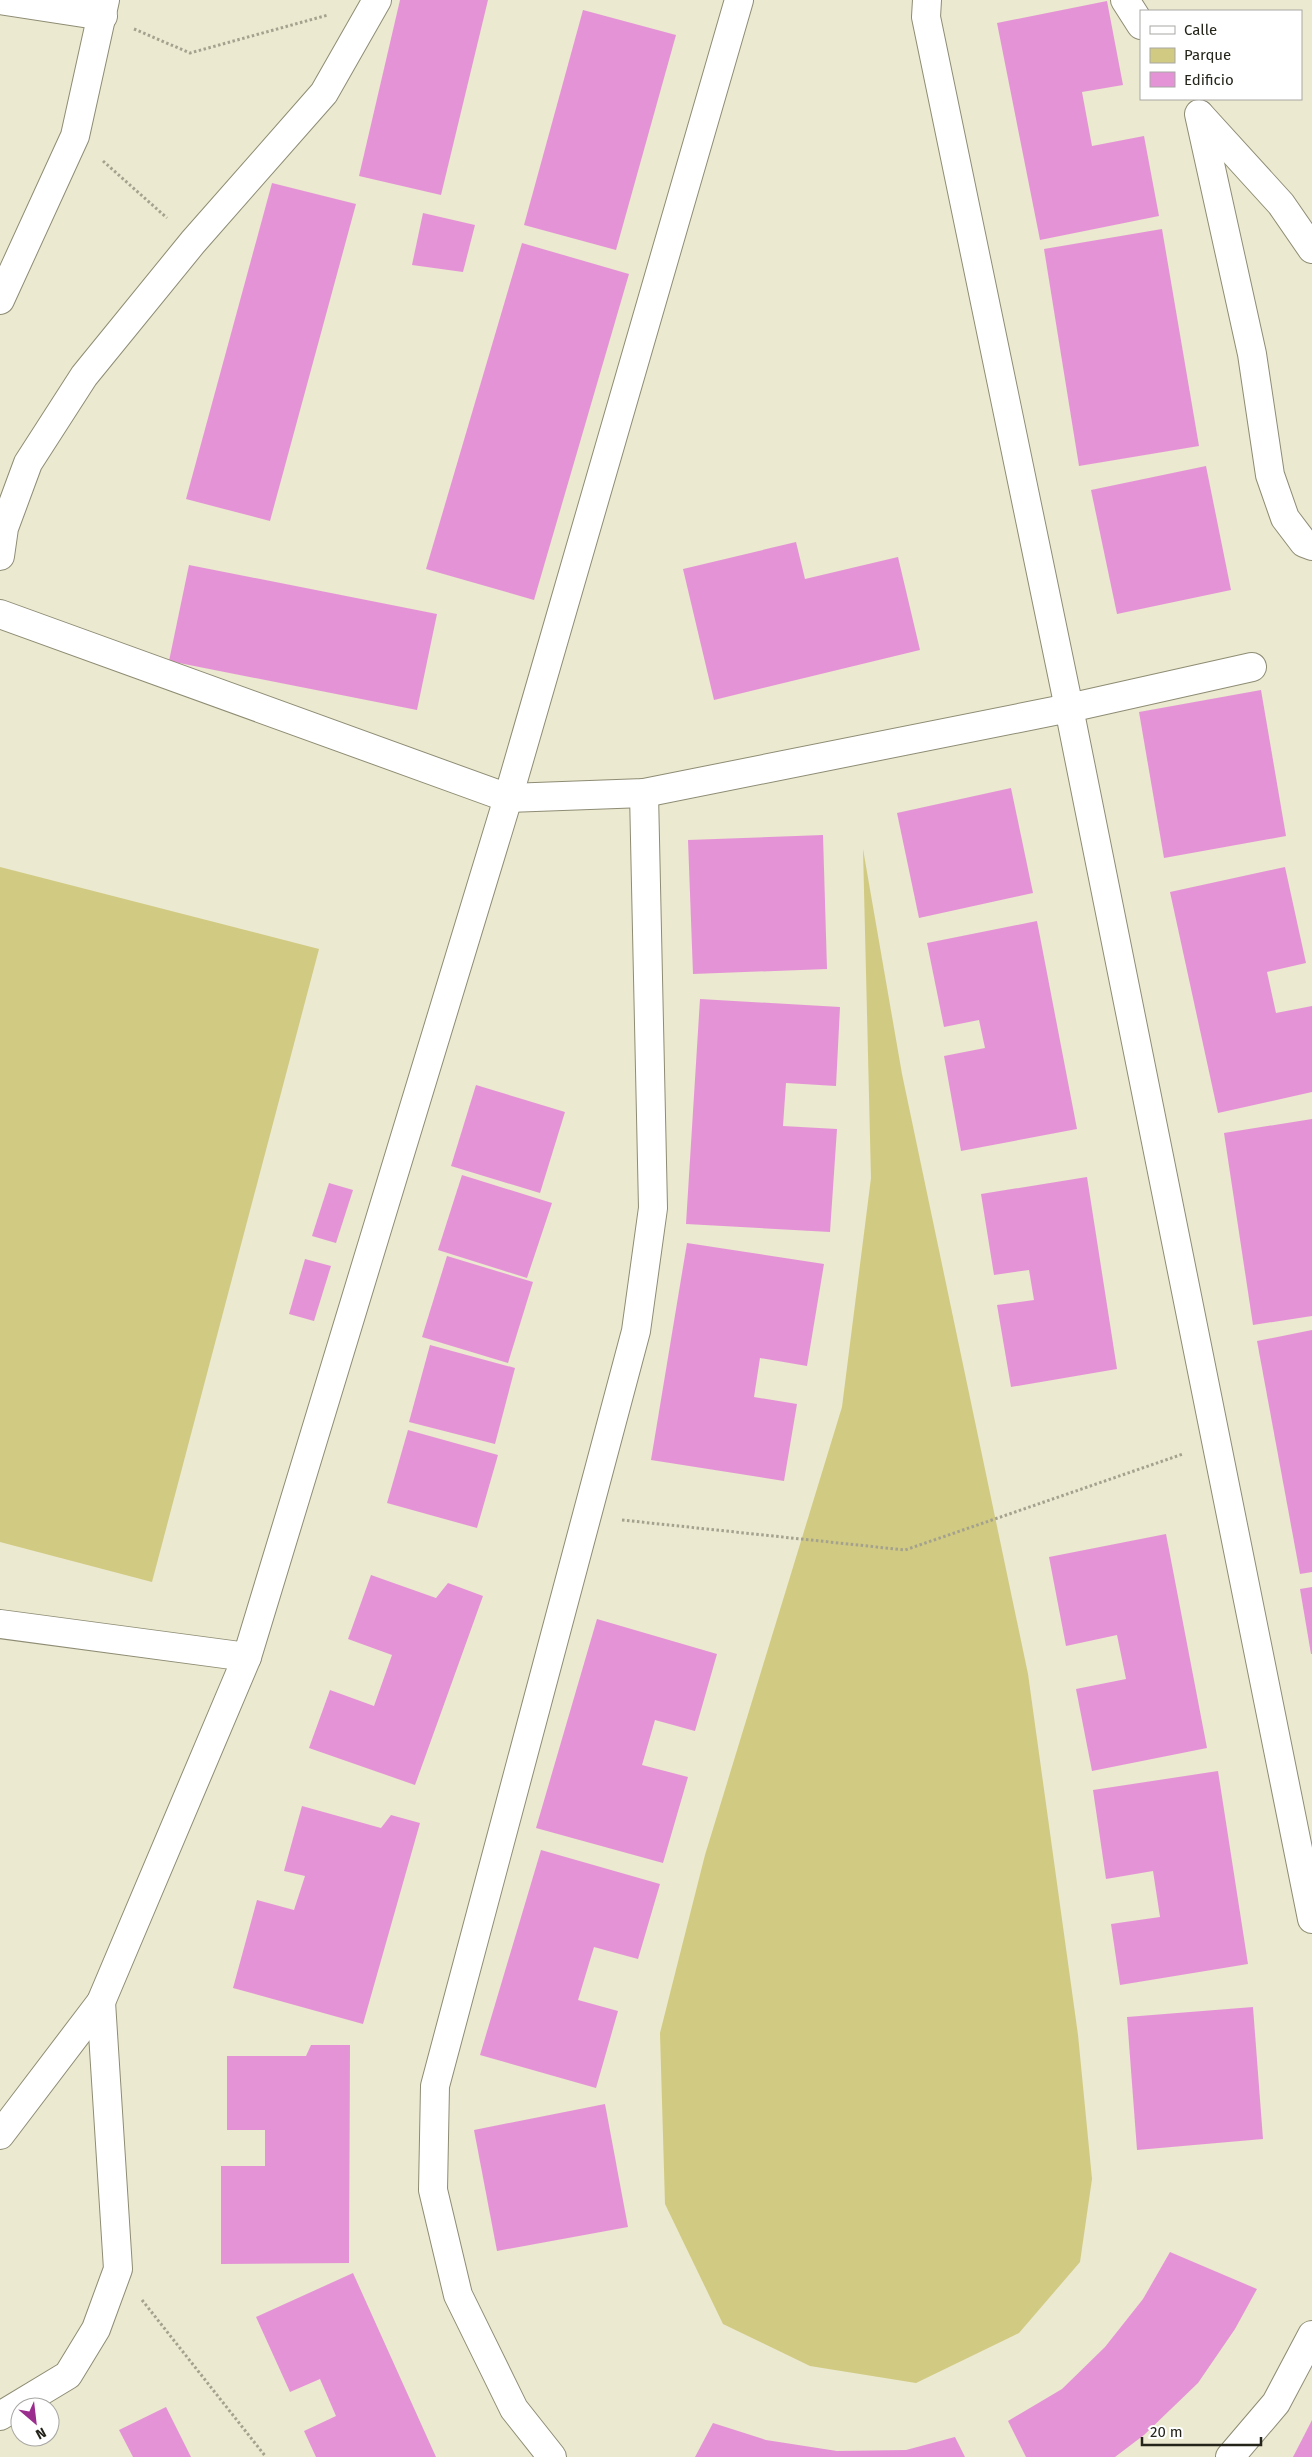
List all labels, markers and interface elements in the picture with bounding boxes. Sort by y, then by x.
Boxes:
legend [1140,10,1302,100]
text: Calle [1184,21,1217,39]
text: Parque [1184,46,1231,64]
text: Edificio [1184,71,1234,89]
north arrow [10,2397,60,2447]
scale bar [1142,2414,1261,2446]
text: N [33,2423,49,2443]
text: 20 m [1150,2423,1183,2441]

